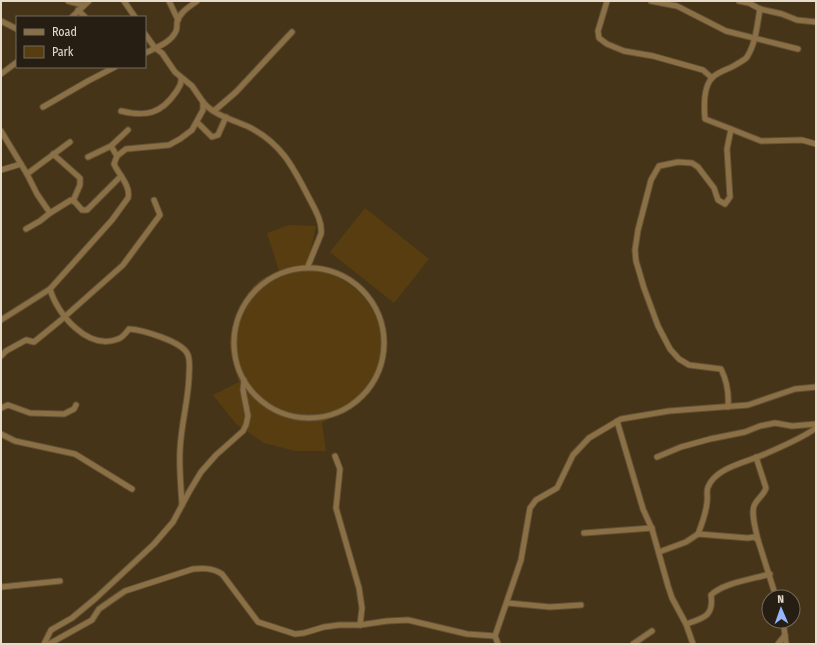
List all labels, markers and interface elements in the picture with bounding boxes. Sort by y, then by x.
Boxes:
legend [16,16,146,68]
text: Road [52,25,77,39]
text: Park [52,45,74,59]
north arrow [761,589,801,629]
text: N [777,593,784,606]

